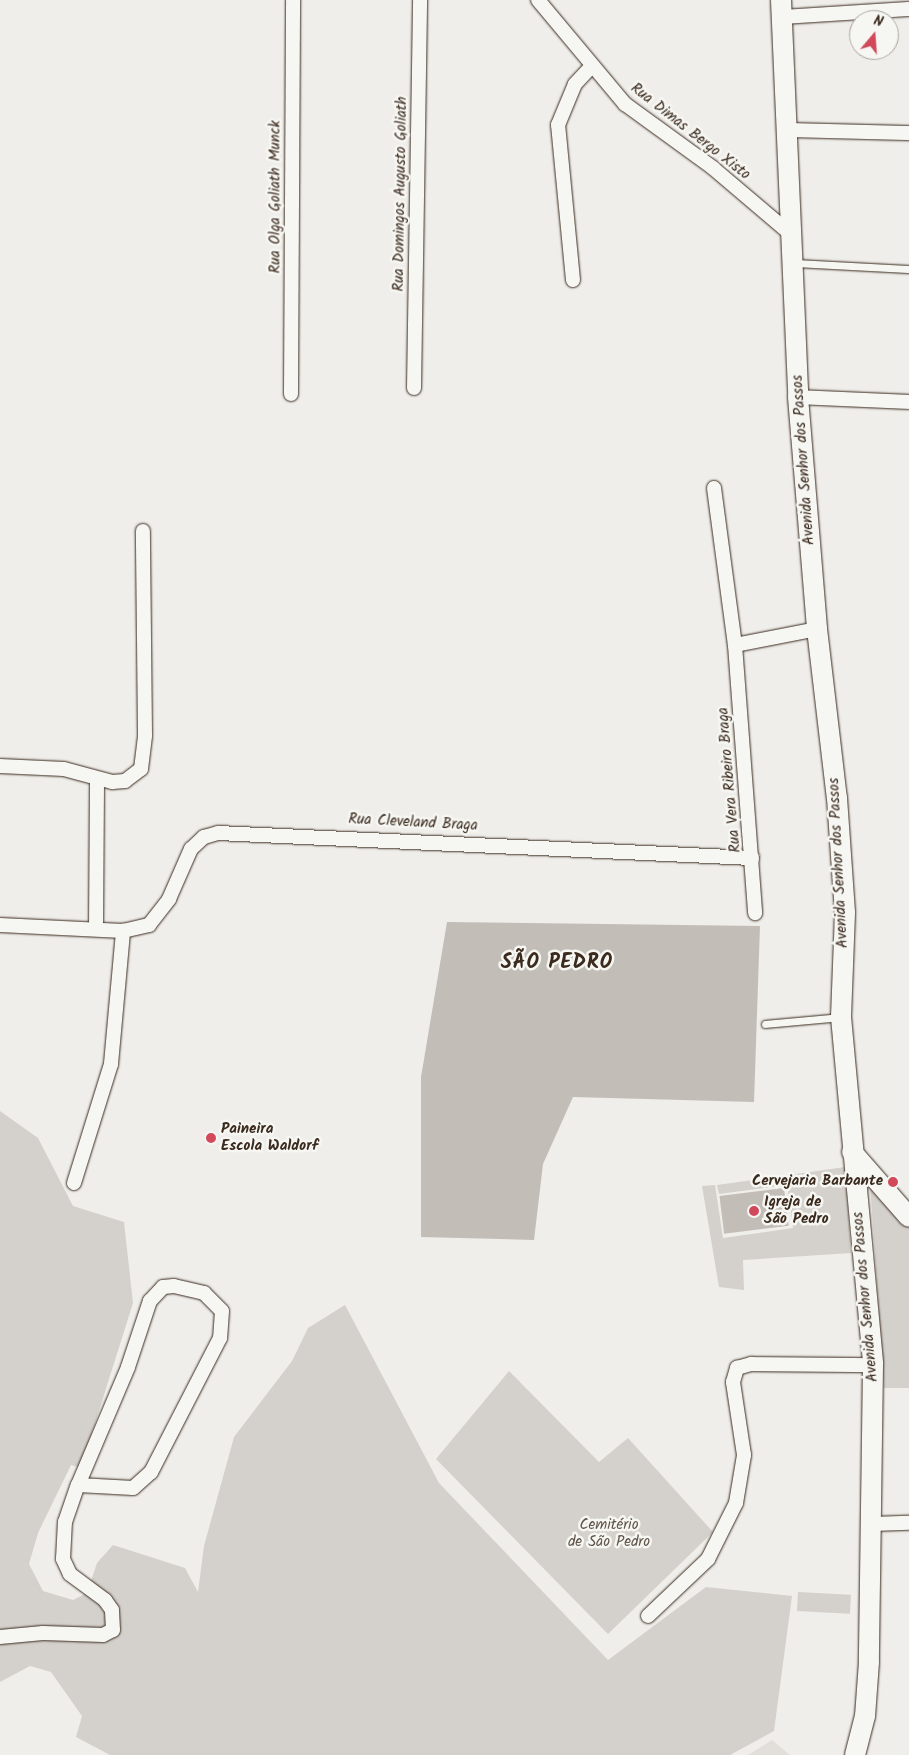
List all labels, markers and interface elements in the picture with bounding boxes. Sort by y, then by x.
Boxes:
north arrow [849,10,899,60]
text: N [871,10,886,34]
street label: Rua Dimas Bergo Xisto [627,80,753,184]
street label: Rua Domingos Augusto Goliath [390,96,412,292]
street label: Rua Olga Goliath Munck [267,121,285,273]
street label: Avenida Senhor dos Passos [789,374,819,546]
street label: Rua Vera Ribeiro Braga [715,707,745,853]
street label: Avenida Senhor dos Passos [826,777,852,949]
street label: Rua Cleveland Braga [348,811,478,835]
district label: SÃO PEDRO [500,951,614,975]
place label: Paineira Escola Waldorf [221,1120,318,1155]
marker: Paineira Escola Waldorf [205,1132,217,1144]
place label: Cervejaria Barbante [752,1173,883,1191]
marker: Cervejaria Barbante [887,1176,899,1188]
place label: Igreja de São Pedro [764,1193,829,1228]
marker: Igreja de São Pedro [748,1205,760,1217]
street label: Avenida Senhor dos Passos [850,1211,882,1383]
park label: Cemitério de São Pedro [568,1516,650,1551]

